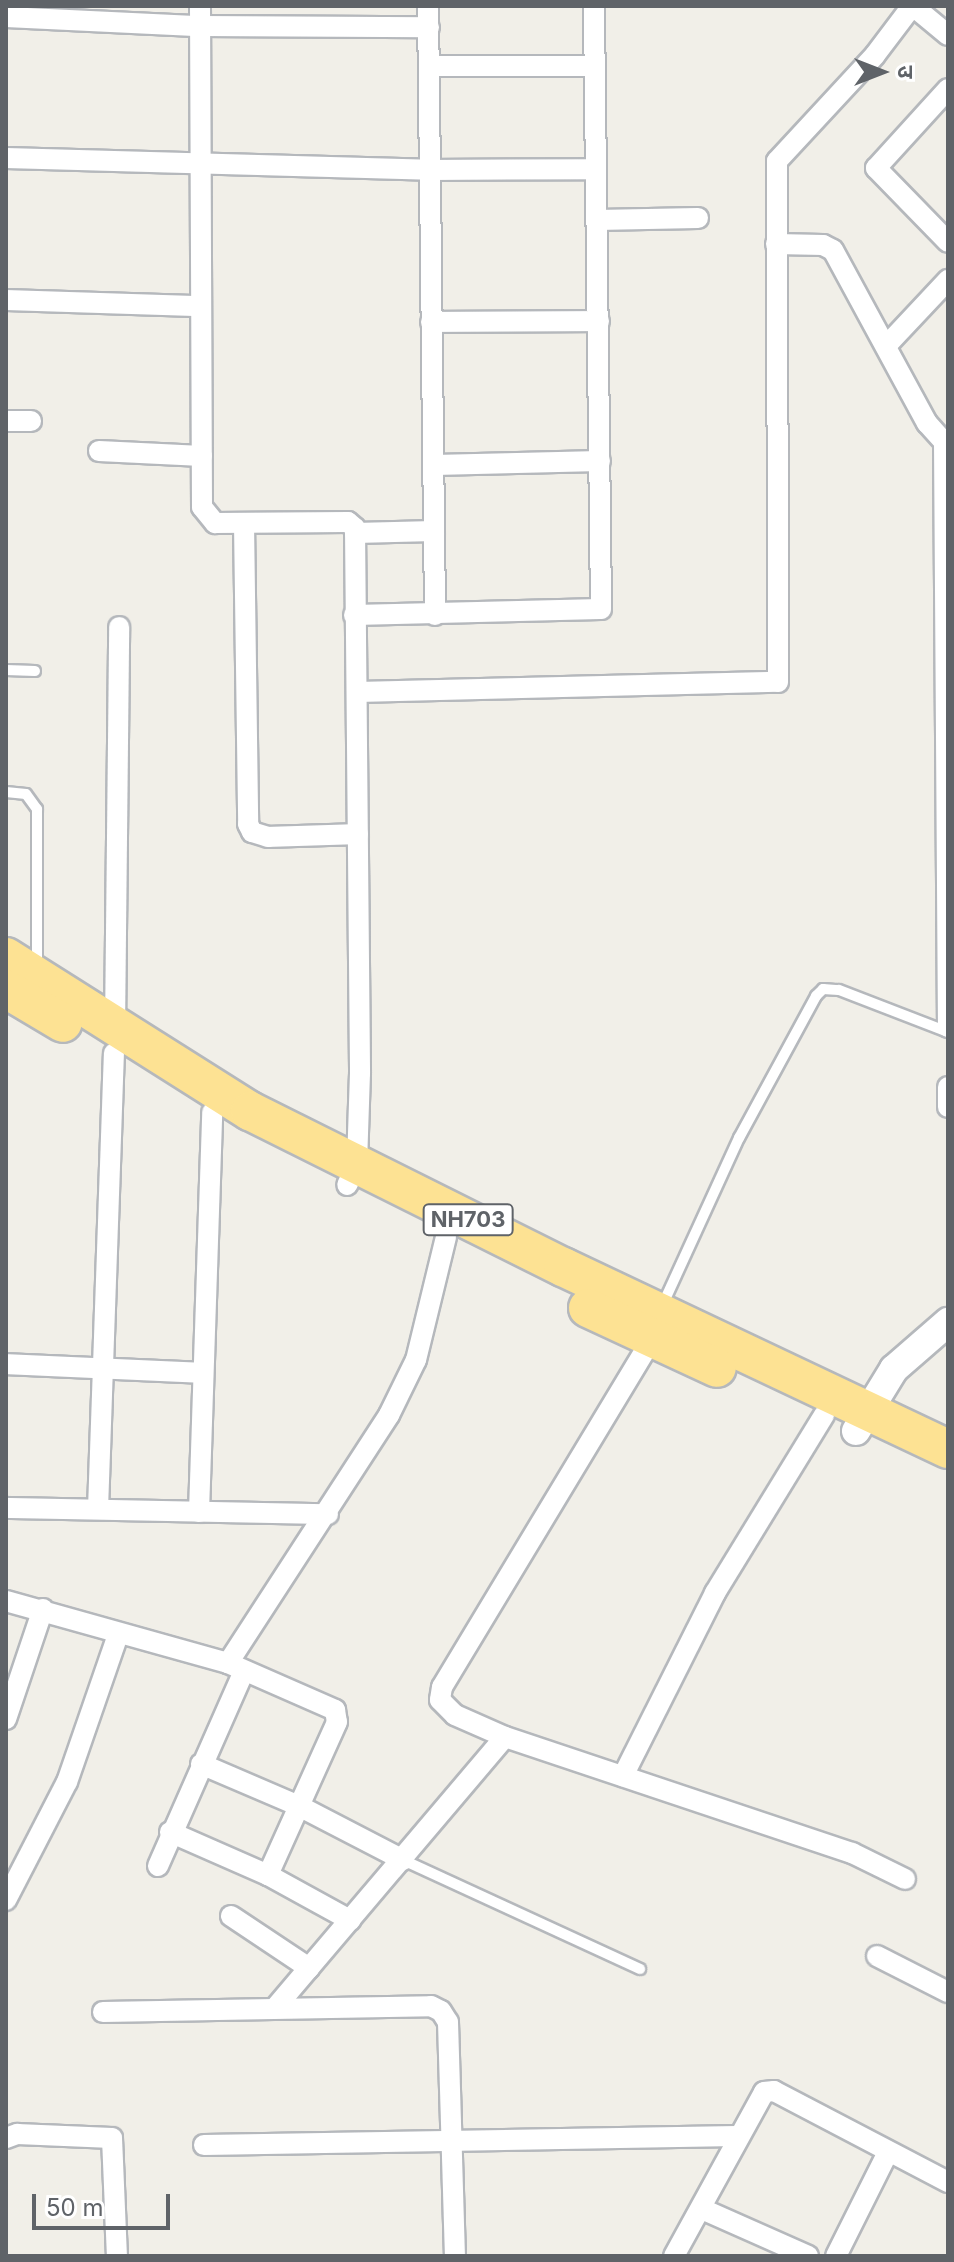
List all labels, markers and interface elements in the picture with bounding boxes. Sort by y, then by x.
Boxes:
north arrow [842,32,922,112]
text: उ [893,66,919,78]
road number: NH703 [422,1202,514,1238]
scale bar [36,2178,174,2228]
text: 50 m [46,2193,104,2222]

